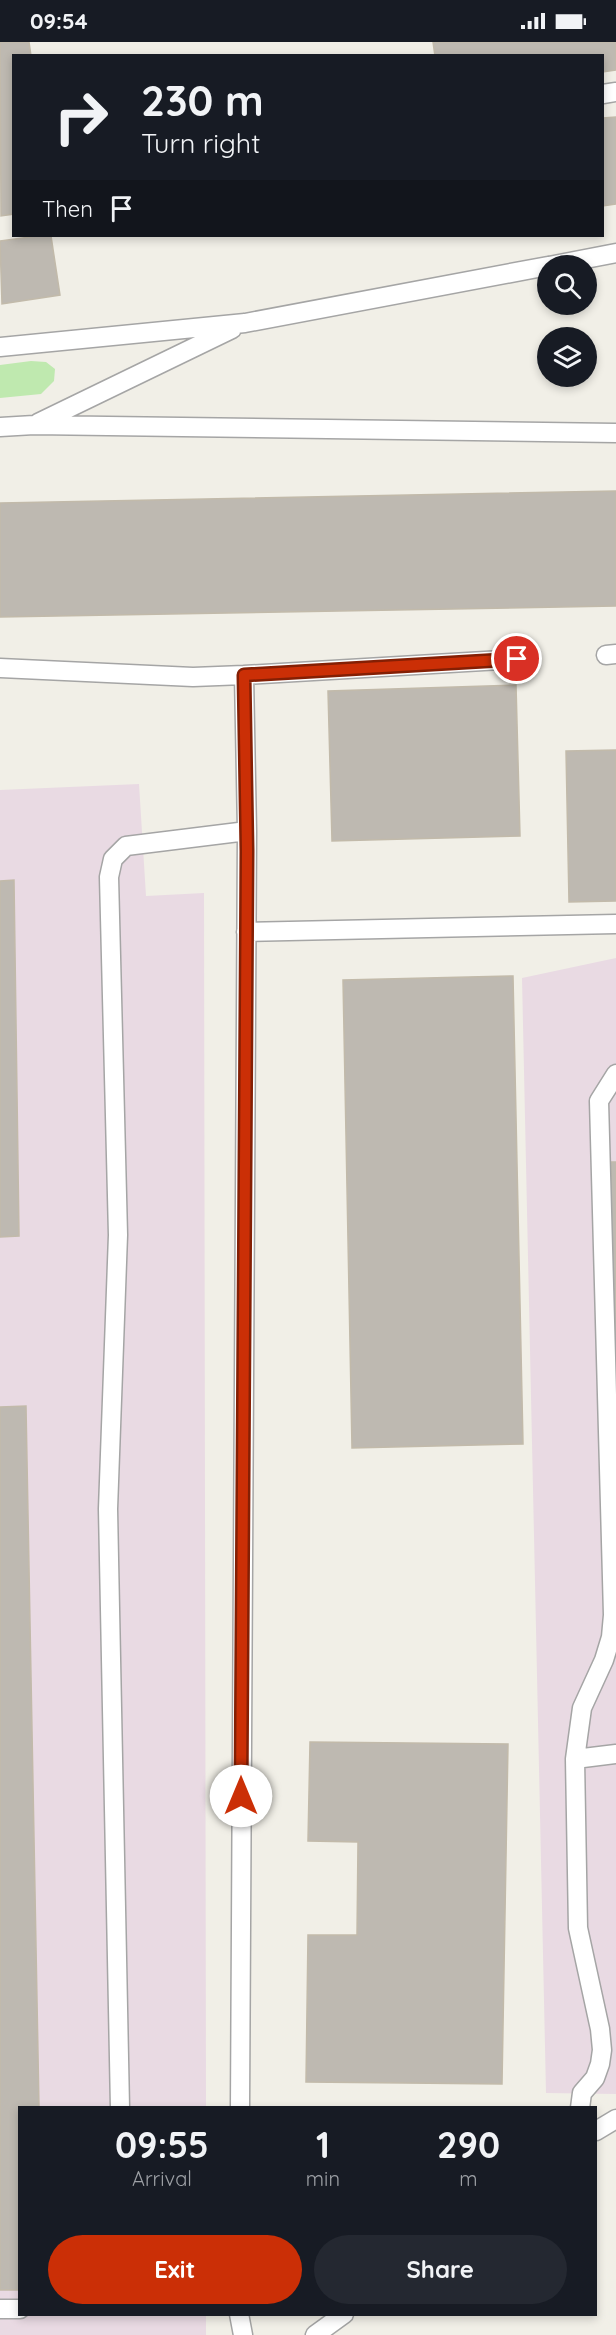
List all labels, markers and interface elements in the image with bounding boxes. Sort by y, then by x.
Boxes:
text: 09:54 [30,7,88,35]
text: 230 m [141,74,264,127]
icon: right [42,78,120,156]
text: Turn right [141,126,260,160]
icon: arrive [105,192,138,225]
text: Then [42,195,93,223]
map controls [537,255,597,387]
button: search [537,255,597,315]
button: layers [537,327,597,387]
pin [491,633,542,684]
icon: arrive [500,642,533,675]
position arrow [209,1764,273,1828]
text: 09:55 [115,2122,209,2167]
text: 1 [316,2122,330,2167]
text: 290 [437,2122,500,2167]
text: Arrival [132,2166,192,2191]
text: min [306,2166,340,2191]
text: m [459,2166,478,2191]
button: Exit [48,2235,302,2304]
button: Share [314,2235,567,2304]

